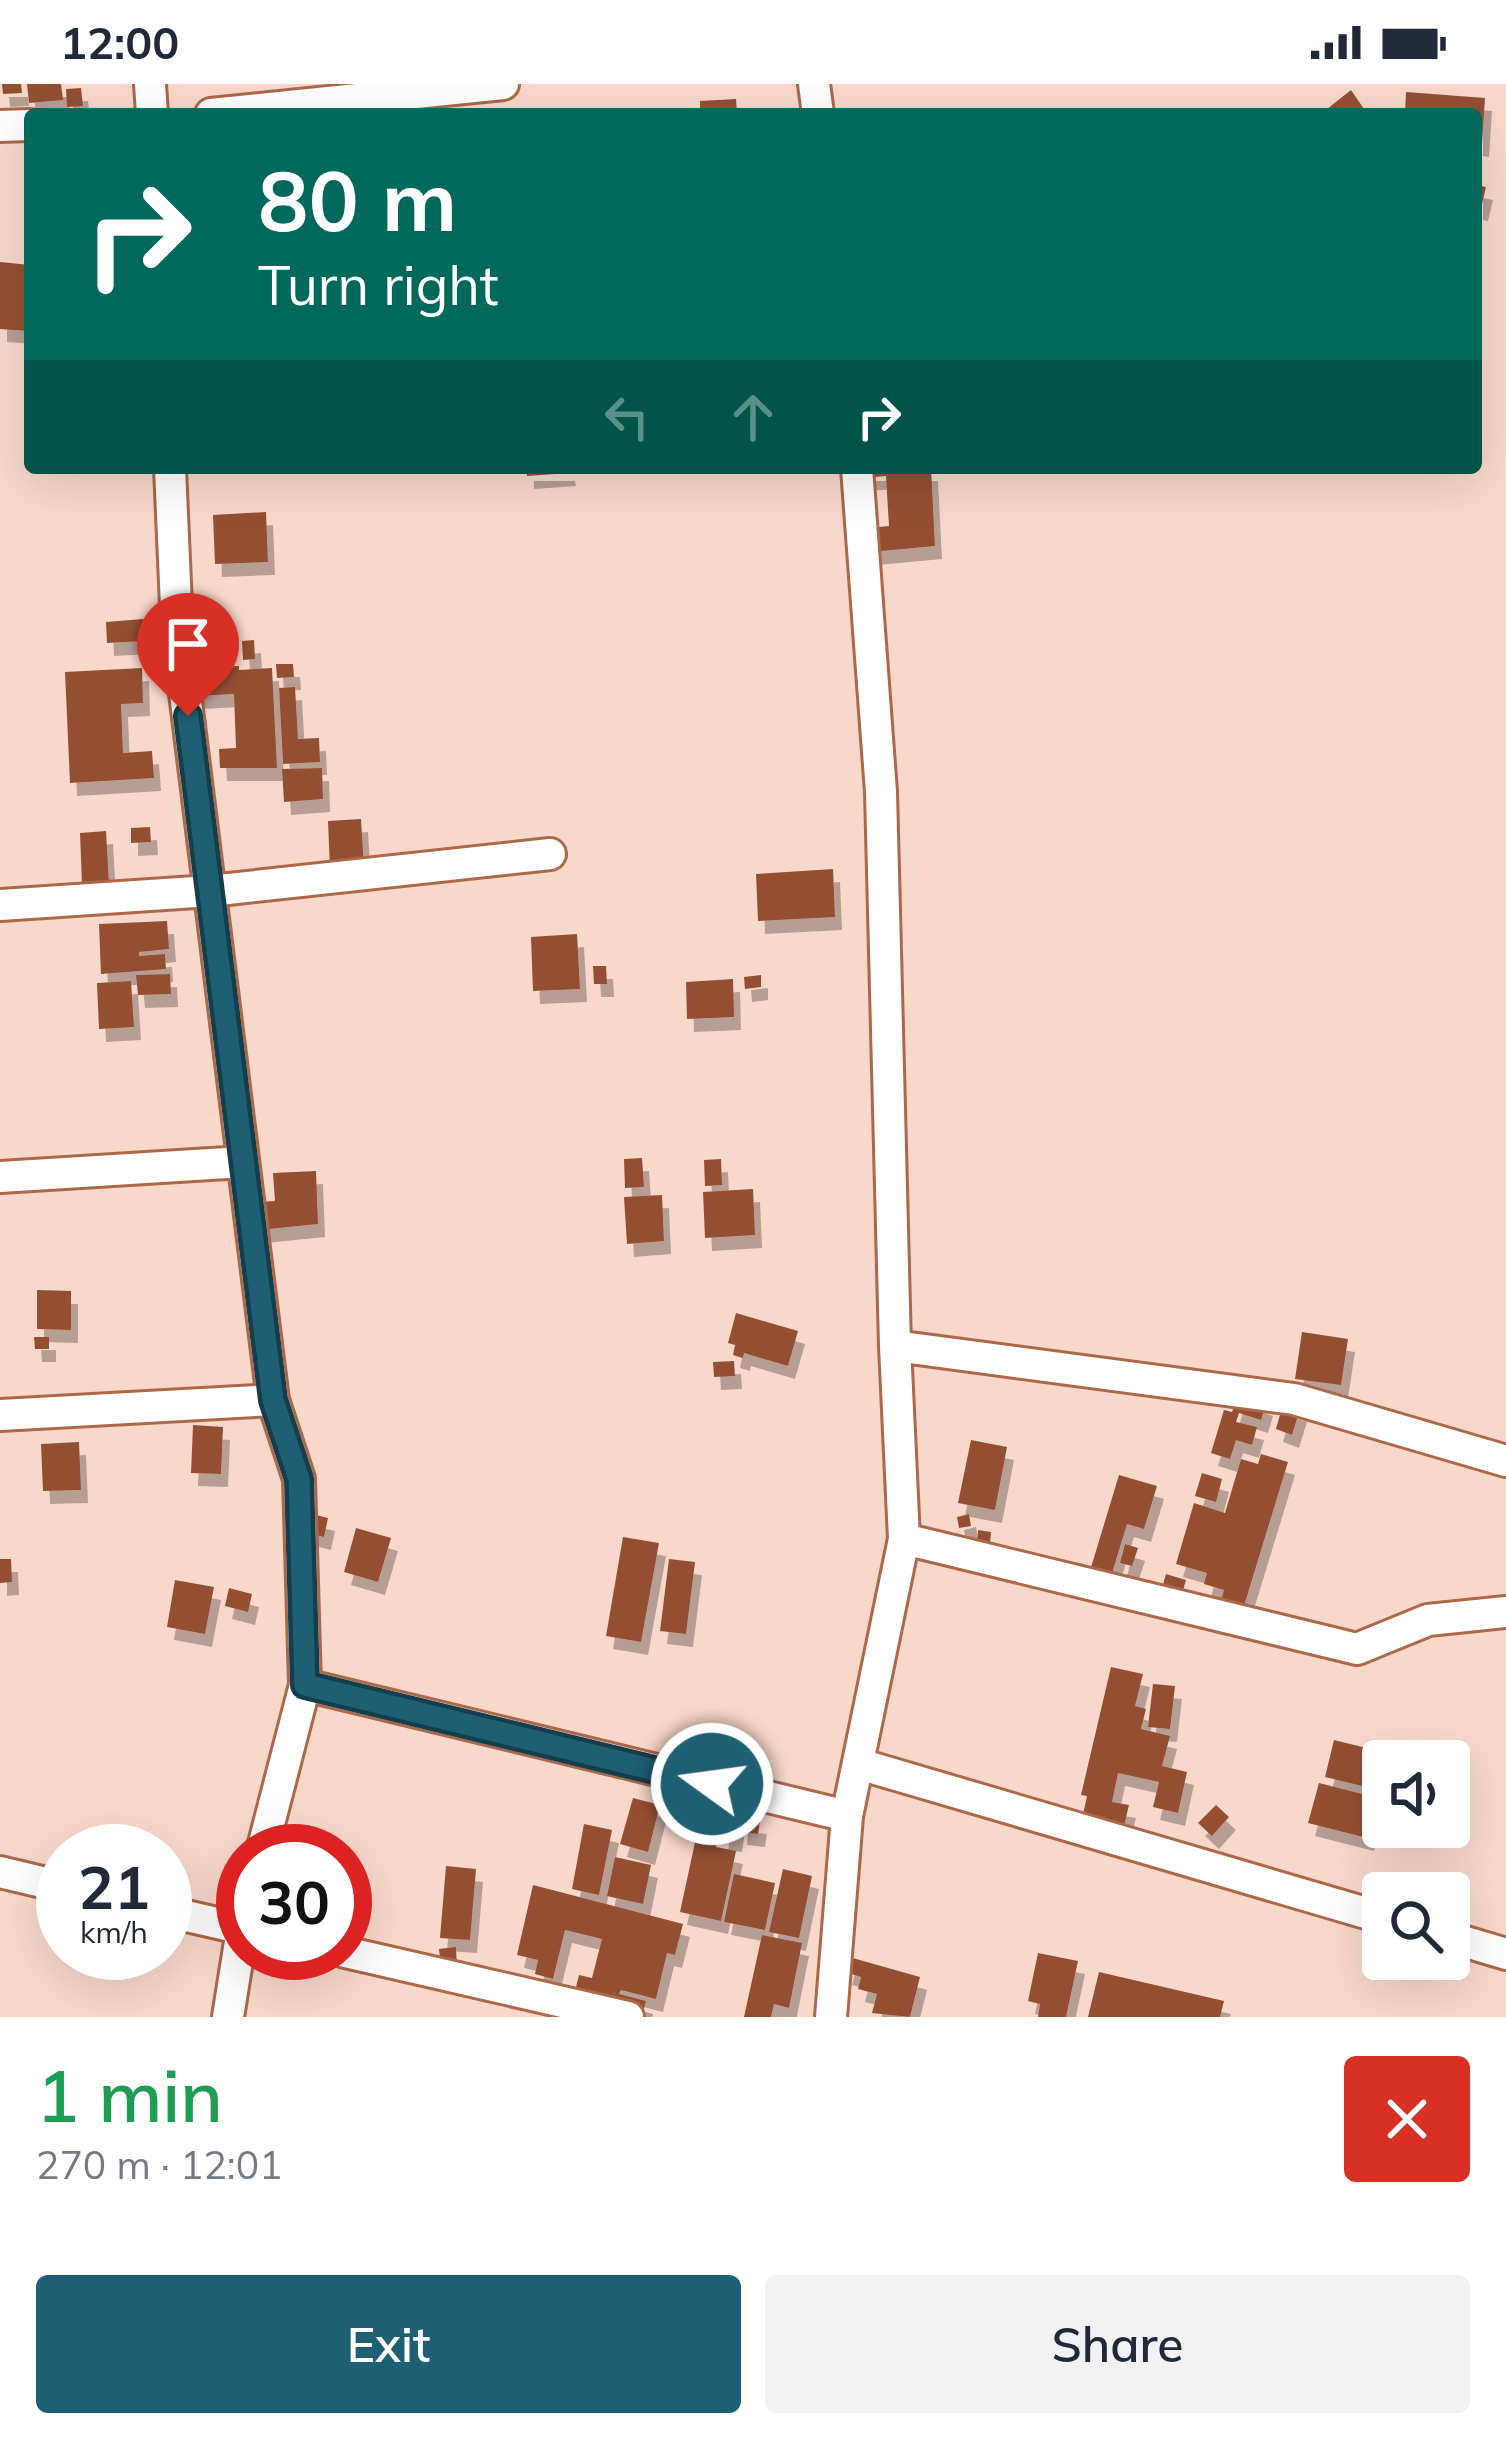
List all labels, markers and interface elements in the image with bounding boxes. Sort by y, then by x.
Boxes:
text: 12:00 [60,14,179,70]
text: 80 m [258,147,457,252]
icon: right [60,156,216,312]
text: Turn right [258,251,499,319]
icon: left [594,384,660,450]
icon: ahead [720,384,786,450]
icon: right [846,384,912,450]
pin [137,593,239,716]
icon: arrive [155,611,221,677]
position arrow [649,1721,775,1847]
map controls [1362,1740,1470,1980]
button: sound [1362,1740,1470,1848]
speed limit sign: 30 [216,1824,372,1980]
text: 21 [78,1849,150,1924]
button: search [1362,1872,1470,1980]
text: km/h [80,1913,148,1951]
text: 1 min [36,2050,223,2140]
button: close [1344,2056,1470,2182]
text: 270 m · 12:01 [36,2140,282,2189]
button: Exit [36,2275,741,2413]
button: Share [765,2275,1470,2413]

